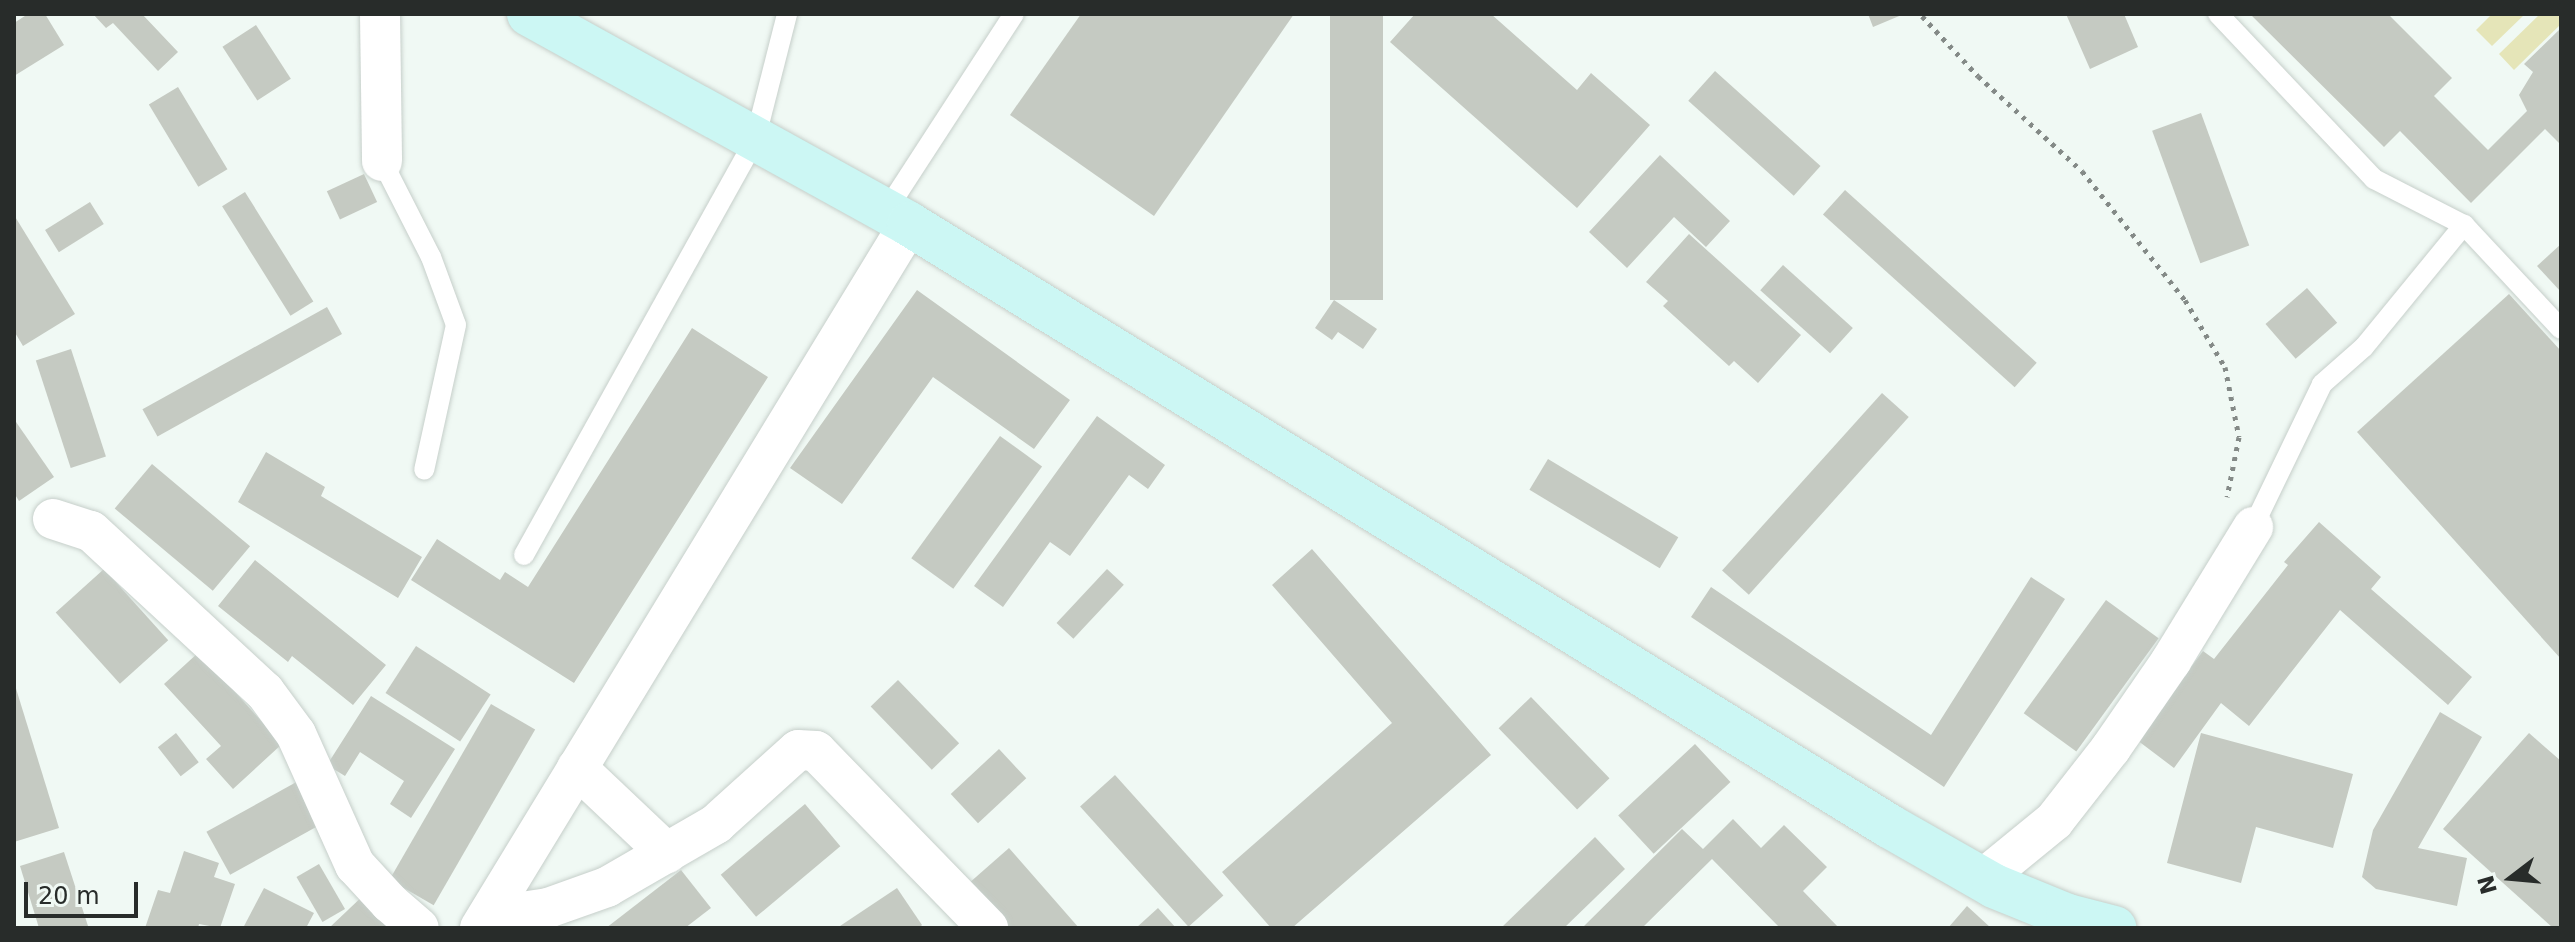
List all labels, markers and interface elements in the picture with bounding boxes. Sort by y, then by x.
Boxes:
north arrow [2471,838,2551,918]
scale bar [28,866,142,916]
text: N [2473,872,2502,897]
text: 20 m [38,882,100,910]

